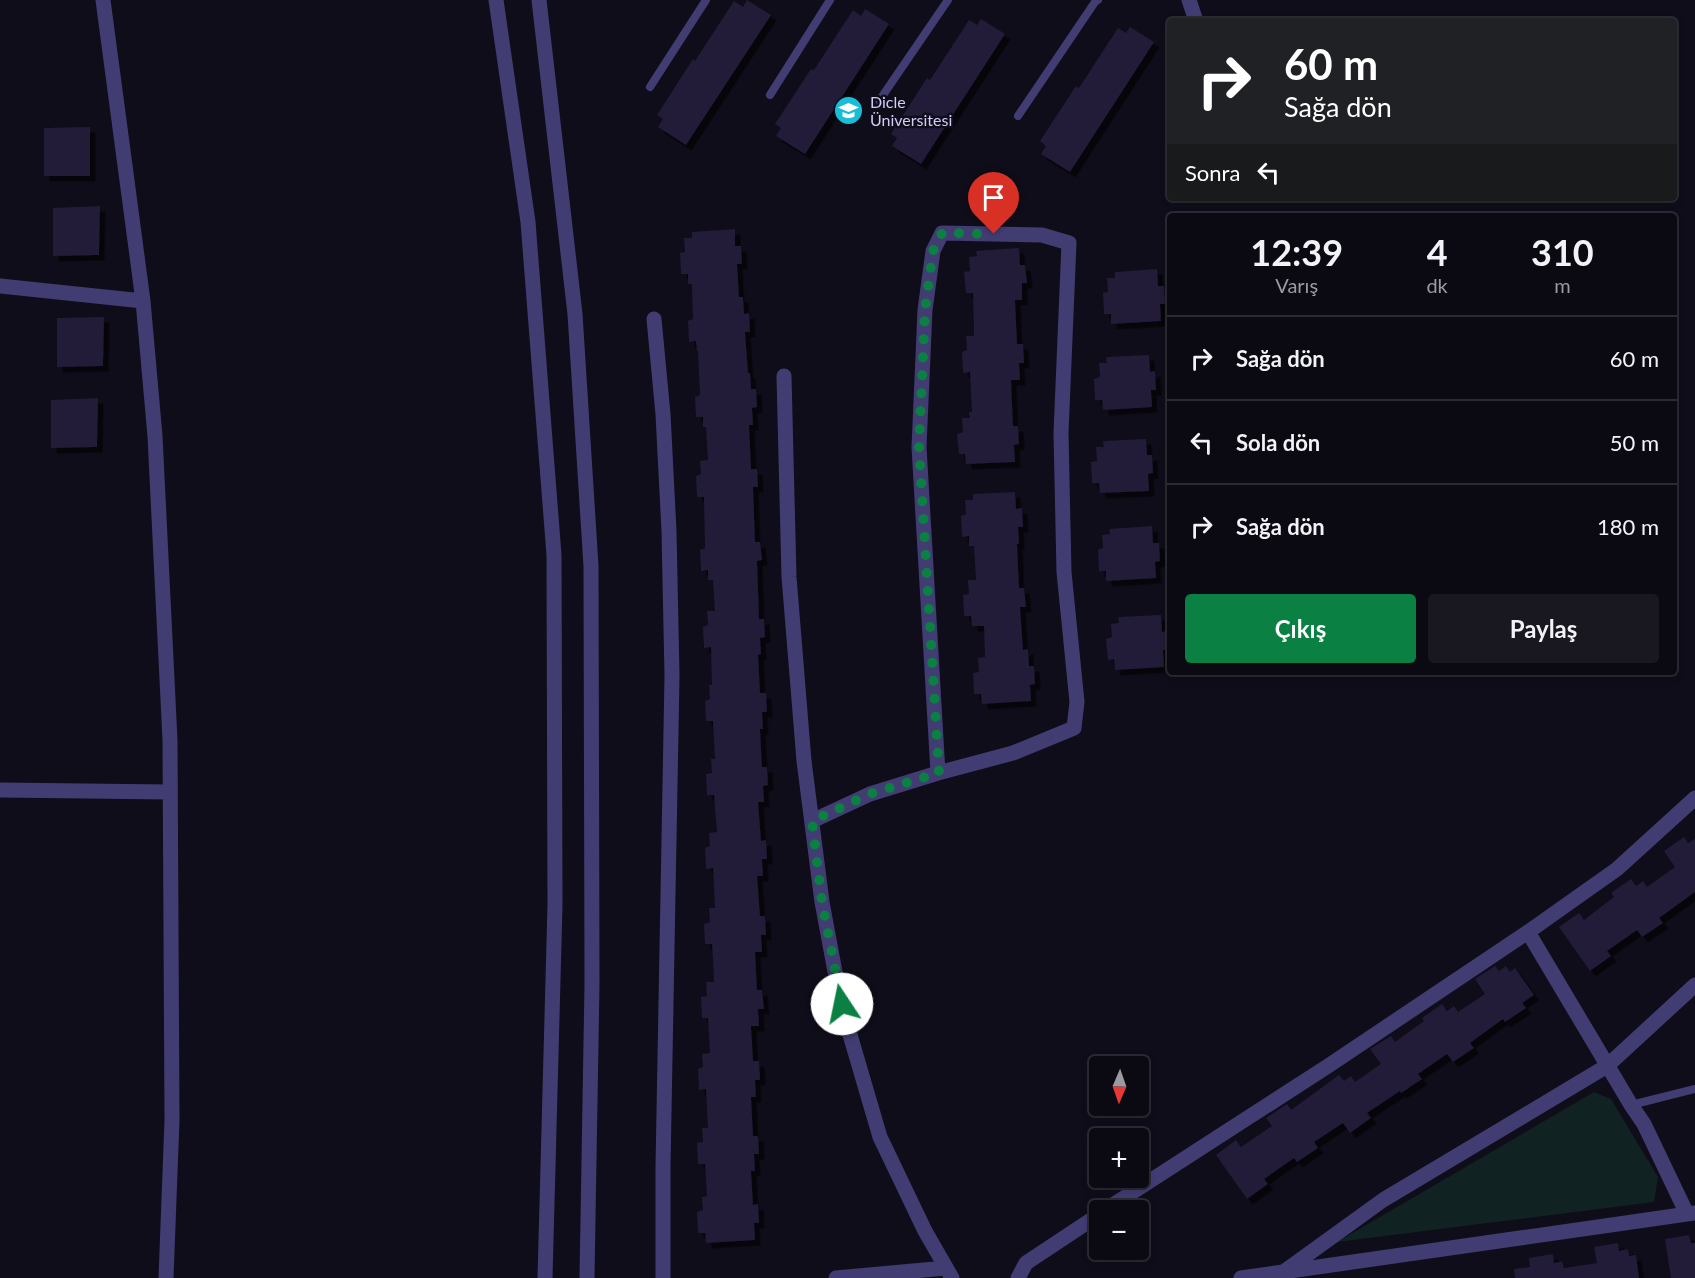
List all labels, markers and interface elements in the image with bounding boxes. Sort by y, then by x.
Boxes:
text: 60 m [1284,39,1378,89]
icon: right [1185,42,1263,120]
text: Sağa dön [1284,90,1392,123]
place label: Dicle Üniversitesi [870,92,952,129]
school or university icon: Dicle Üniversitesi [833,94,865,126]
icon: left [1252,156,1285,189]
text: Sonra [1185,159,1240,186]
pin [968,172,1019,234]
icon: arrive [977,181,1010,214]
text: 12:39 [1250,230,1343,274]
text: 4 [1427,230,1448,274]
text: 310 [1531,230,1594,274]
text: Varış [1275,273,1318,297]
text: dk [1426,273,1448,297]
text: m [1554,273,1571,297]
icon: right [1185,342,1218,375]
text: Sağa dön [1236,345,1325,372]
text: 60 m [1610,345,1659,372]
icon: left [1185,426,1218,459]
text: Sola dön [1236,429,1320,456]
text: 50 m [1610,429,1659,456]
icon: right [1185,510,1218,543]
text: Sağa dön [1236,513,1325,540]
text: 180 m [1597,513,1659,540]
button: Çıkış [1185,594,1416,663]
button: Paylaş [1428,594,1659,663]
position arrow [810,972,874,1036]
north arrow [1089,1056,1149,1116]
map controls [1089,1056,1149,1260]
button: + [1089,1128,1149,1188]
button: − [1089,1200,1149,1260]

